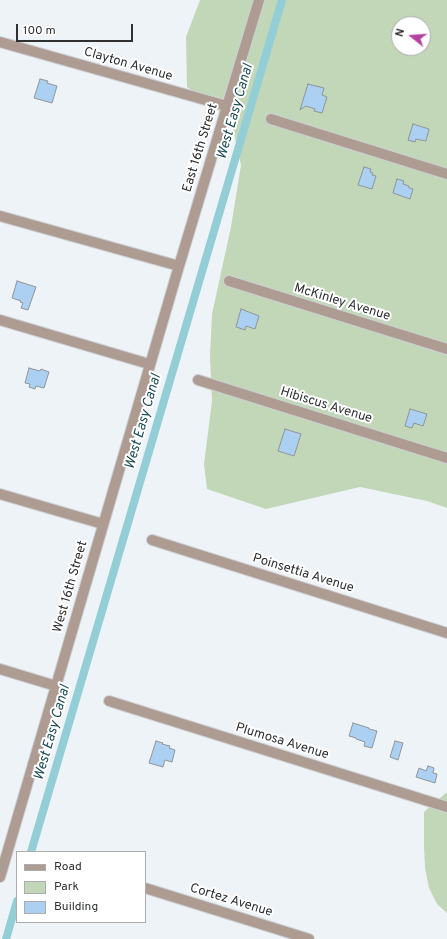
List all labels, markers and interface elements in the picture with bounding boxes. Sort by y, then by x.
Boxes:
scale bar [18,16,135,42]
north arrow [391,16,431,56]
text: 100 m [23,23,56,39]
text: N [393,27,408,39]
street label: Clayton Avenue [82,45,174,85]
water label: West Easy Canal [214,62,258,162]
street label: East 16th Street [180,102,222,194]
street label: McKinley Avenue [292,281,392,325]
water label: West Easy Canal [122,372,166,472]
street label: Hibiscus Avenue [278,385,374,427]
street label: West 16th Street [50,539,92,635]
street label: Poinsettia Avenue [251,551,355,597]
water label: West Easy Canal [31,683,75,783]
street label: Plumosa Avenue [234,720,330,764]
legend [16,851,146,923]
text: Road [54,859,82,875]
text: Park [54,879,79,895]
street label: Cortez Avenue [188,881,274,921]
text: Building [54,899,98,915]

